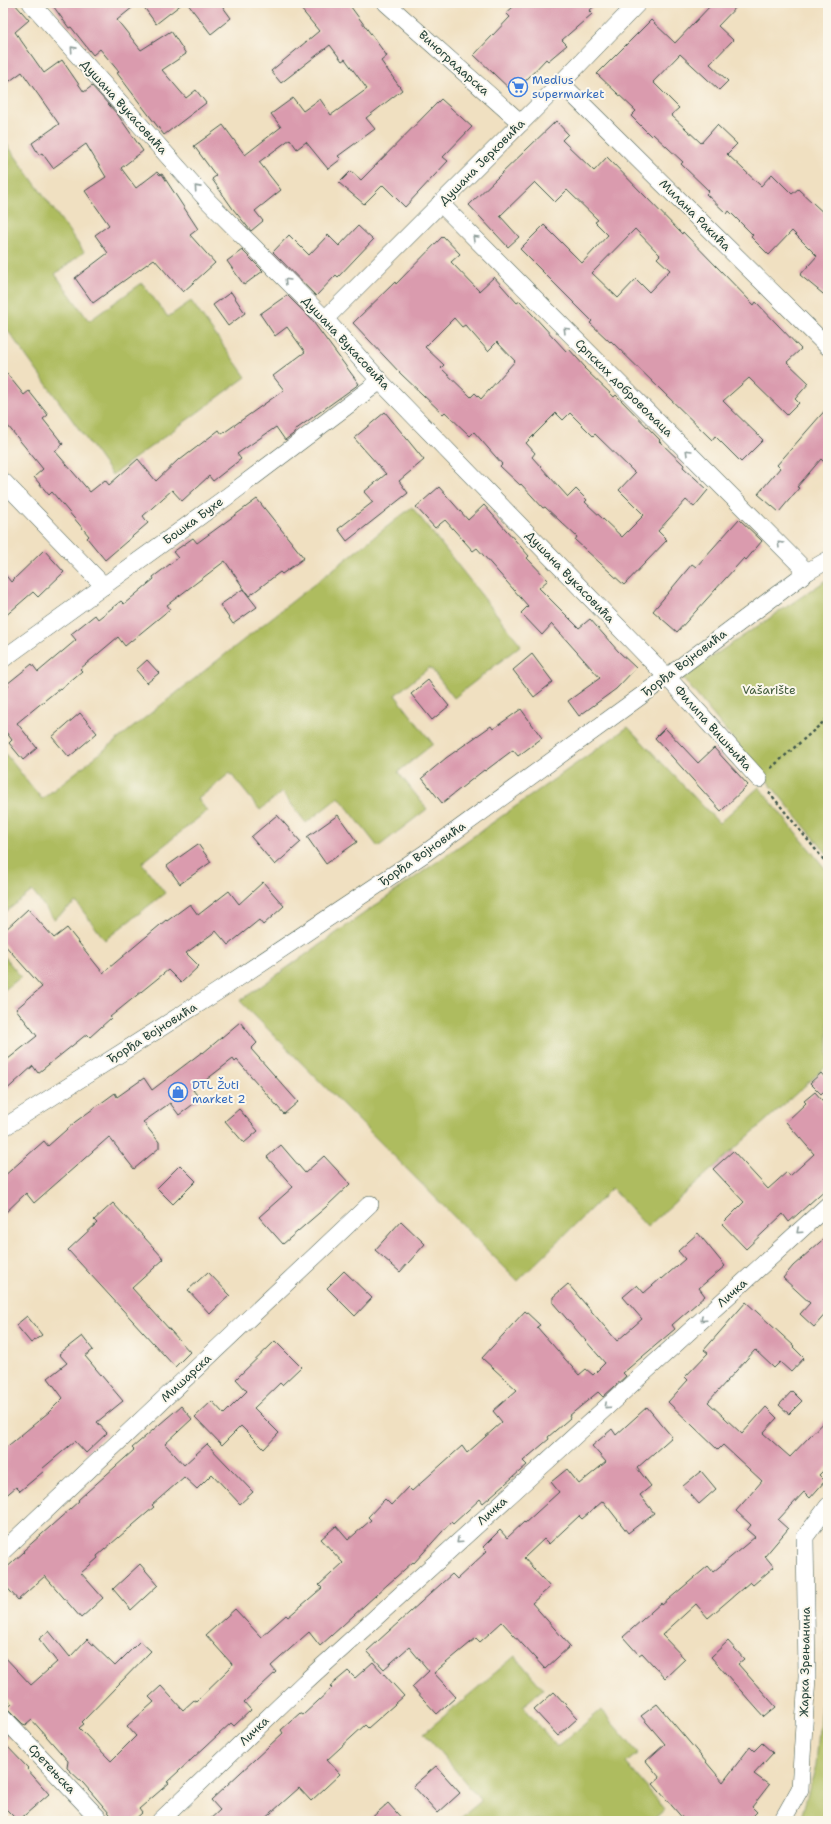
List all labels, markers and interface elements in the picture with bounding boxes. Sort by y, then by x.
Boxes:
street label: Виноградарска [415,27,493,99]
one-way arrow [70,46,78,54]
street label: Душана Вукасовића [77,56,171,158]
place label: Medius supermarket [532,72,604,102]
supermarket icon: Medius supermarket [507,76,529,98]
street label: Душана Јерковића [436,115,529,208]
street label: Милана Ракића [656,176,735,255]
one-way arrow [194,185,201,193]
one-way arrow [472,235,480,243]
one-way arrow [284,278,292,286]
street label: Душана Вукасовића [298,293,394,394]
one-way arrow [564,327,571,335]
street label: Српских добровољаца [572,336,677,441]
one-way arrow [685,449,693,457]
street label: Бошка Бухе [160,494,227,548]
street label: Душана Вукасовића [522,528,619,627]
one-way arrow [777,541,784,549]
street label: Ђорђа Војновића [638,625,730,700]
street label: Филипа Вишњића [670,682,756,774]
park label: Vašarište [742,682,796,698]
street label: Ђорђа Војновића [375,818,469,890]
street label: Ђорђа Војновића [104,999,200,1067]
place label: DTL Žuti market 2 [192,1077,246,1107]
shop icon: DTL Žuti market 2 [167,1081,189,1103]
one-way arrow [796,1226,804,1234]
street label: Личка [713,1275,751,1311]
one-way arrow [700,1314,708,1322]
street label: Мишарска [157,1350,215,1406]
one-way arrow [604,1402,612,1409]
street label: Личка [473,1493,511,1529]
one-way arrow [457,1537,464,1544]
street label: Жарка Зрењанина [796,1606,814,1717]
street label: Личка [236,1713,273,1749]
street label: Сретењска [25,1741,79,1798]

